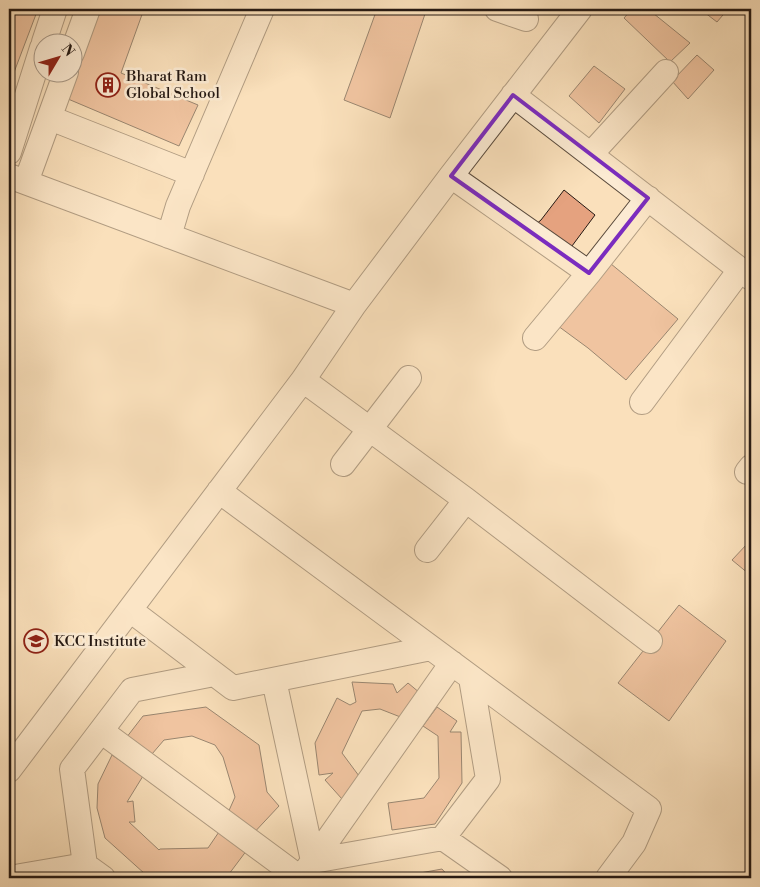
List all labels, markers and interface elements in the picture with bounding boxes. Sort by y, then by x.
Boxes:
north arrow [32,32,82,82]
text: N [57,41,78,61]
place label: Bharat Ram Global School [125,67,220,103]
building icon: Bharat Ram Global School [95,72,121,98]
school or university icon: KCC Institute [23,628,49,654]
place label: KCC Institute [54,632,146,651]

